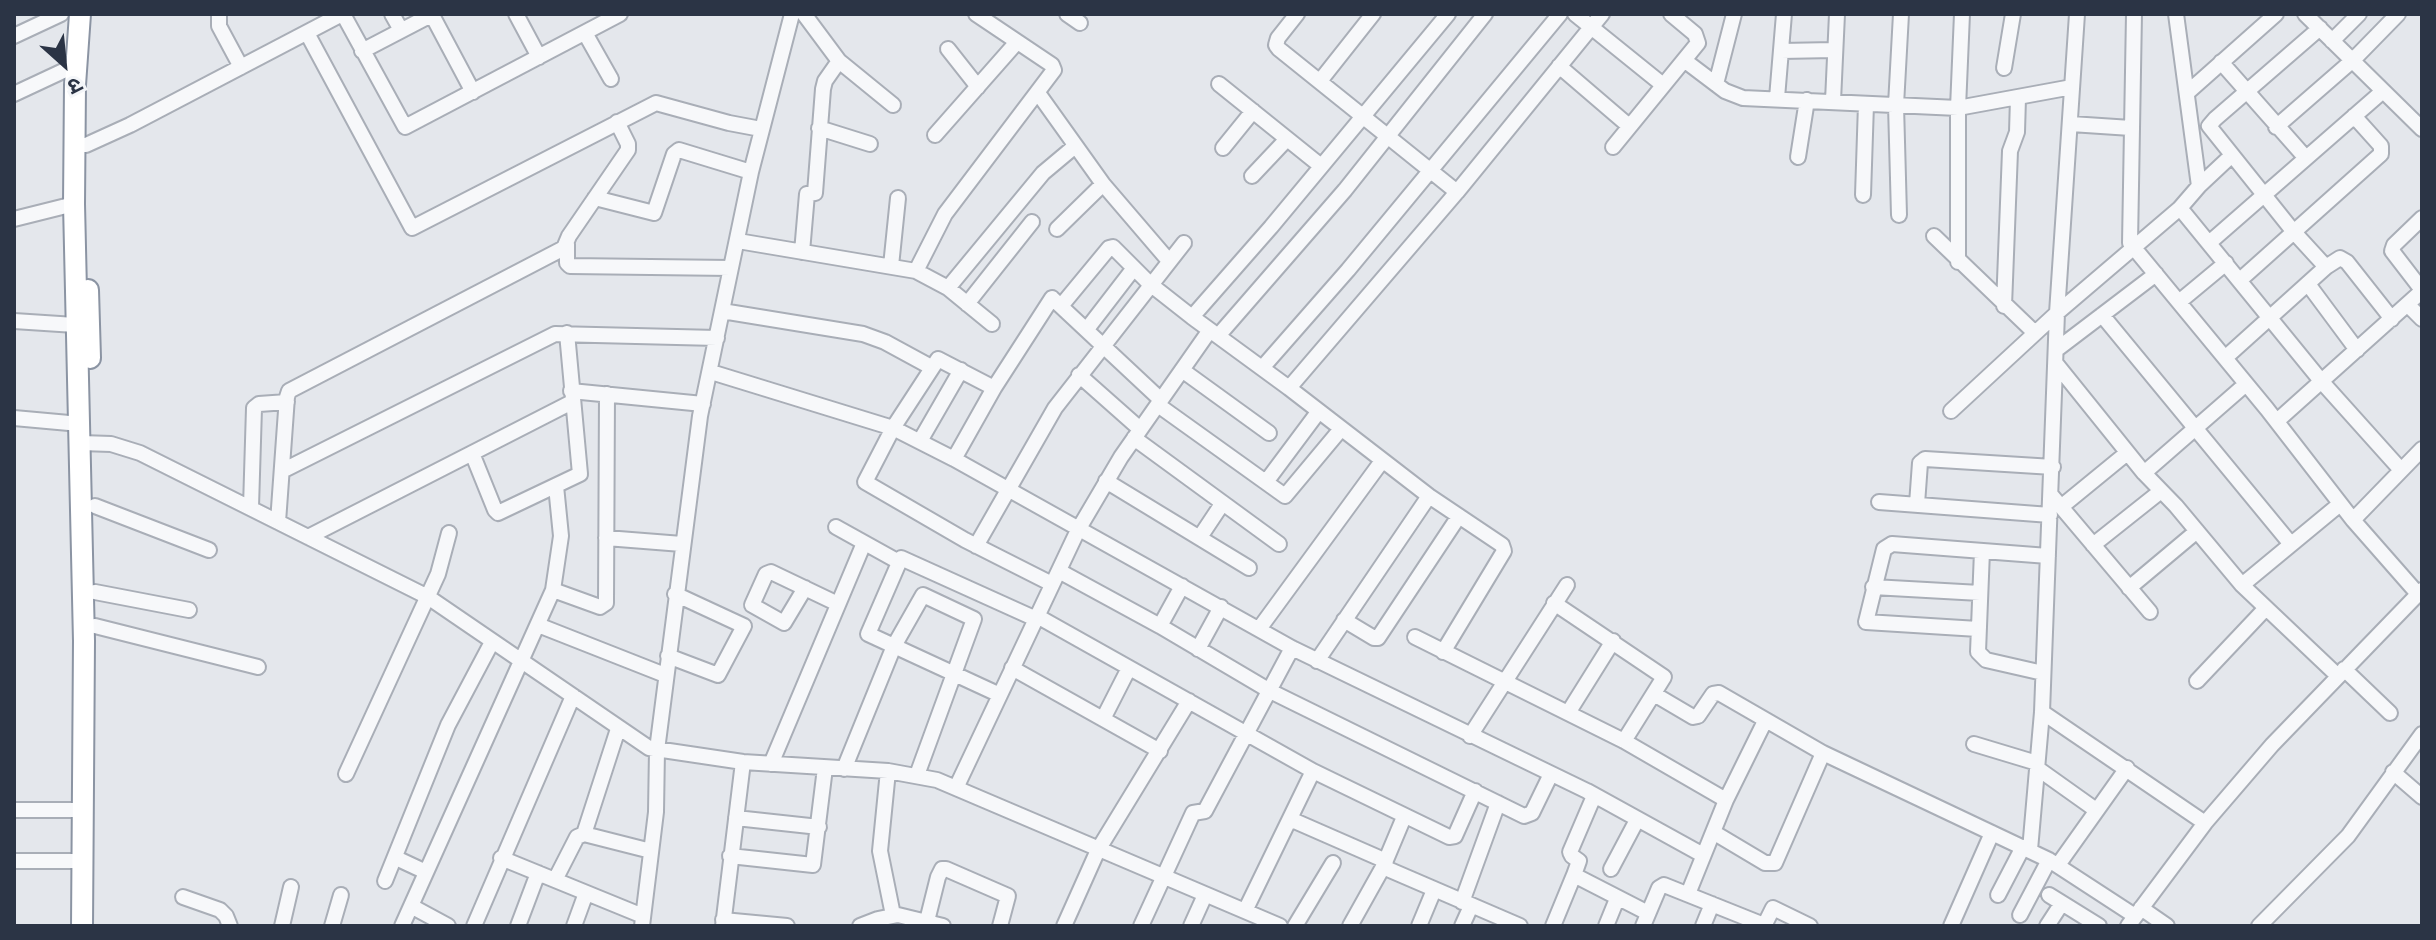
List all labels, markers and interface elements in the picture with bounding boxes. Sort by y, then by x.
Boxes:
north arrow [24,24,104,104]
text: उ [64,72,87,100]

